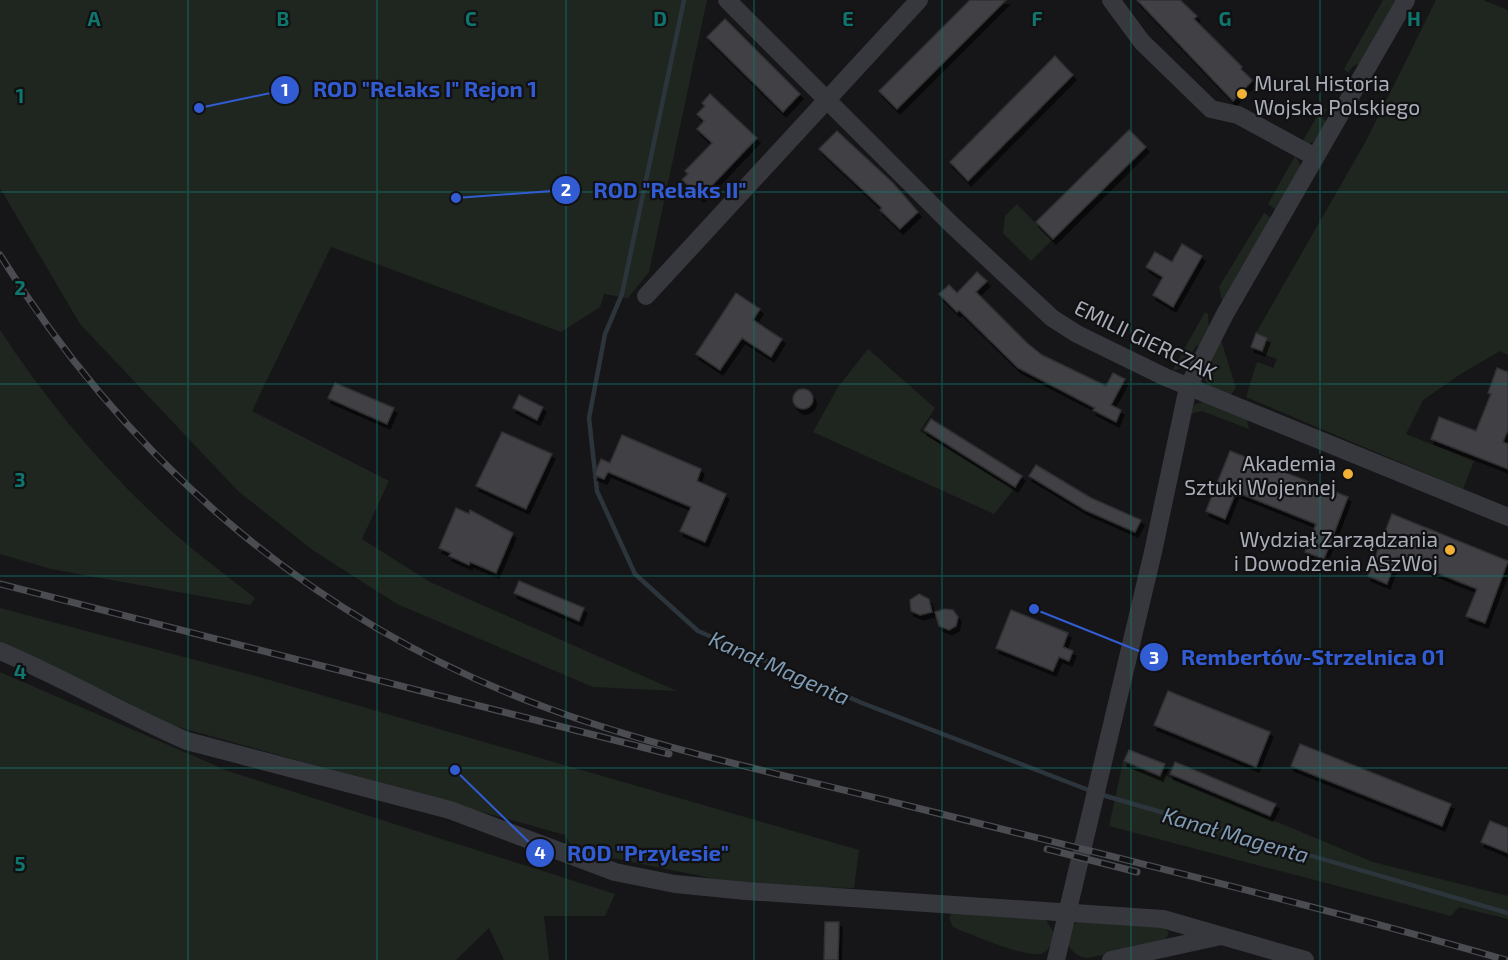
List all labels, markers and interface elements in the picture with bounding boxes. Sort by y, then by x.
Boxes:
text: A [87,6,101,30]
text: B [277,6,289,30]
text: C [465,6,477,30]
text: D [653,6,667,30]
text: E [842,6,854,30]
text: F [1031,6,1043,30]
text: G [1219,6,1231,30]
text: H [1407,6,1421,30]
callout: ROD "Relaks I" Rejon 1 [270,70,549,110]
place label: Mural Historia Wojska Polskiego [1254,70,1420,120]
text: ROD "Relaks I" Rejon 1 [313,75,537,101]
text: 1 [281,78,289,100]
text: 1 [16,83,24,107]
marker: Mural Historia Wojska Polskiego [1235,87,1249,101]
callout: ROD "Relaks II" [551,170,759,210]
text: ROD "Relaks II" [593,176,747,202]
text: 2 [561,178,571,200]
text: 2 [14,275,26,299]
street label: EMILII GIERCZAK [1071,294,1222,384]
place label: Akademia Sztuki Wojennej [1184,450,1336,500]
text: 3 [14,467,26,491]
marker: Akademia Sztuki Wojennej [1341,467,1355,481]
place label: Wydział Zarządzania i Dowodzenia ASzWoj [1234,526,1438,576]
marker: Wydział Zarządzania i Dowodzenia ASzWoj [1443,543,1457,557]
water label: Kanał Magenta [706,624,854,710]
callout: Rembertów-Strzelnica 01 [1139,637,1457,677]
text: Rembertów-Strzelnica 01 [1181,643,1445,669]
text: 3 [1149,646,1159,668]
text: 4 [14,659,27,683]
water label: Kanał Magenta [1160,801,1312,867]
callout: ROD "Przylesie" [525,833,741,873]
text: ROD "Przylesie" [567,839,729,866]
text: 4 [534,841,546,863]
text: 5 [14,851,26,875]

